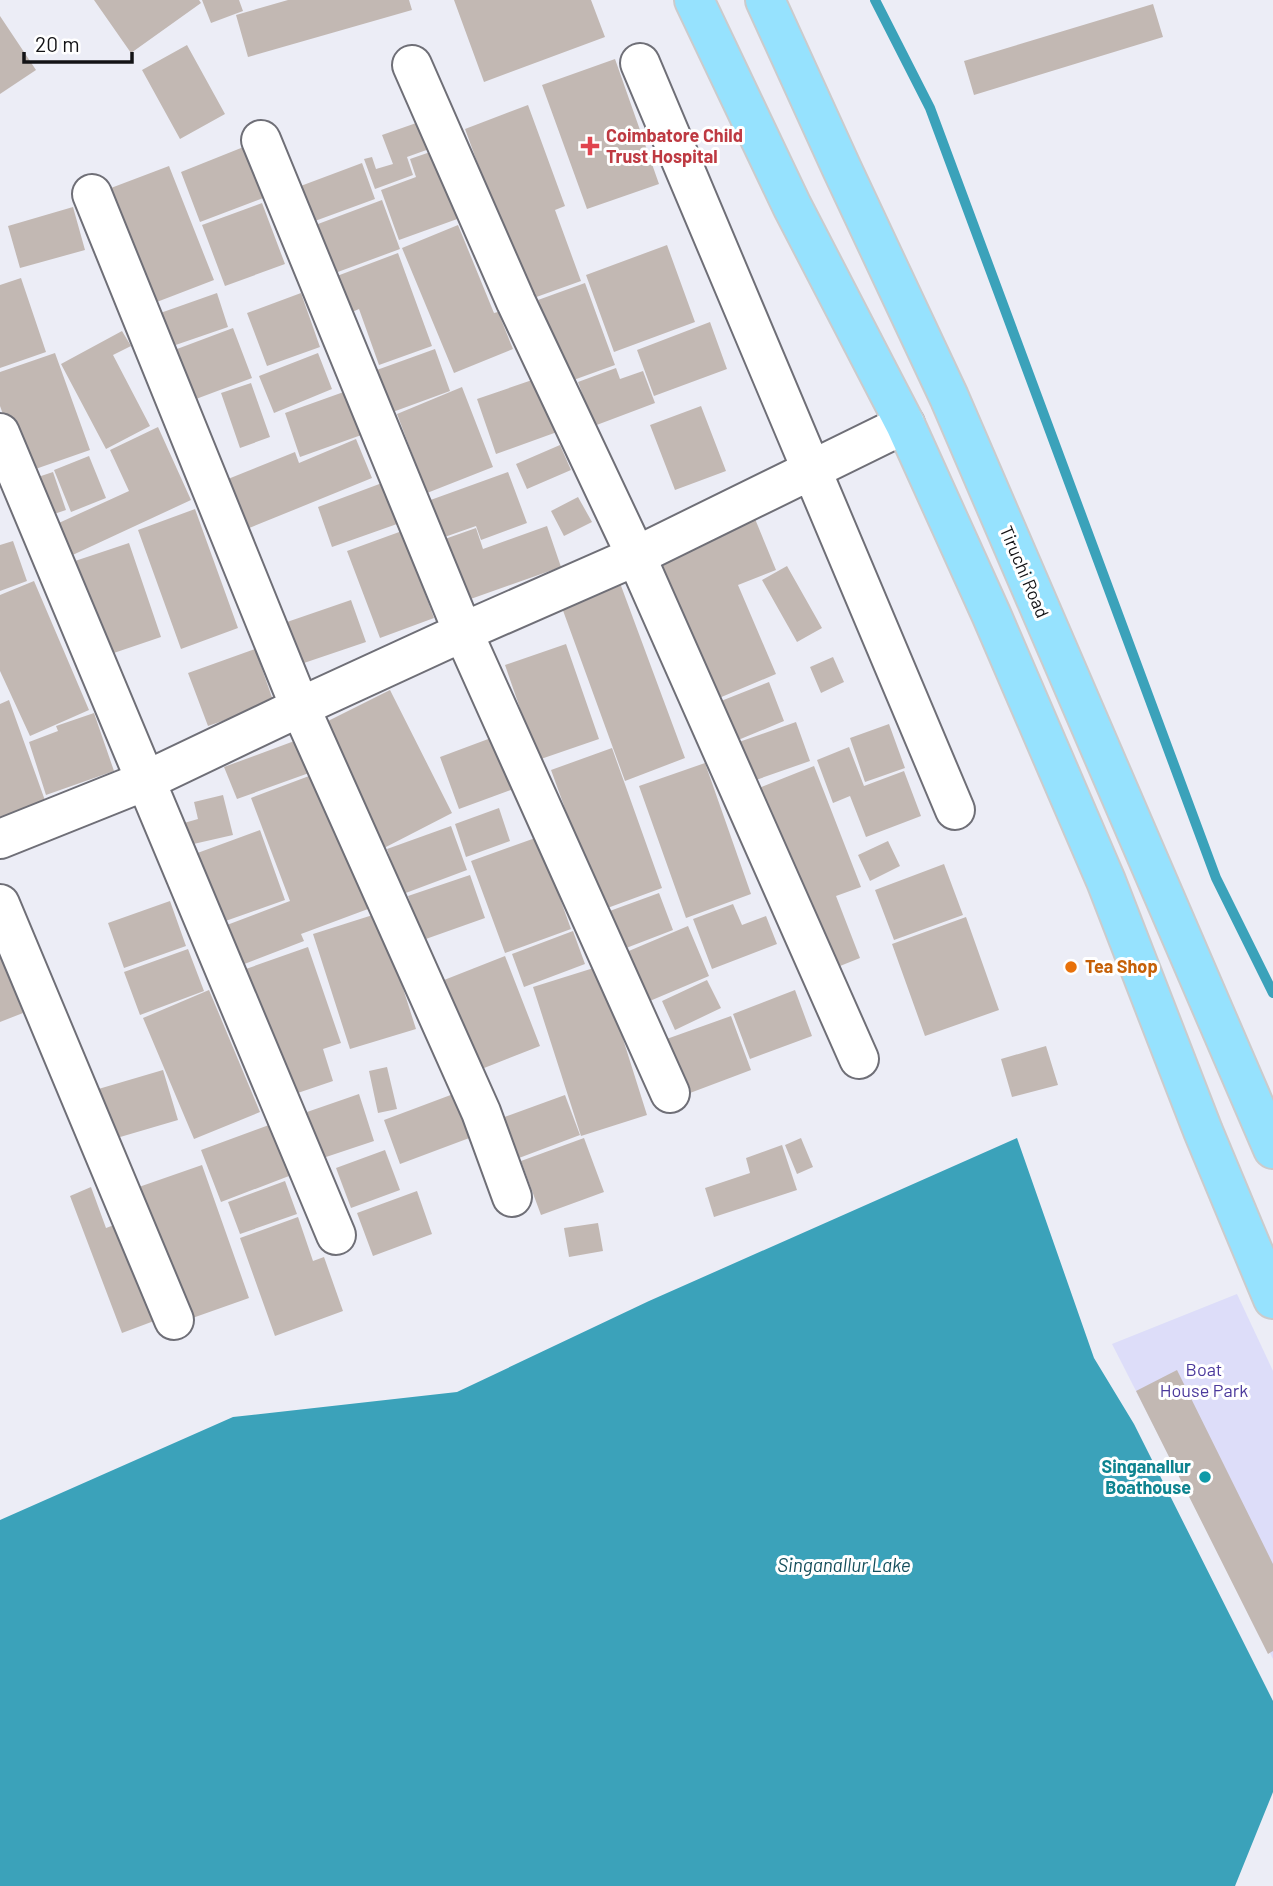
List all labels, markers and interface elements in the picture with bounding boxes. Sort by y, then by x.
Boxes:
scale bar [24,21,133,65]
text: 20 m [35,31,80,56]
place label: Coimbatore Child Trust Hospital [606,124,743,167]
marker: Coimbatore Child Trust Hospital [580,136,600,156]
street label: Tiruchi Road [996,522,1054,621]
place label: Tea Shop [1085,955,1158,977]
marker: Tea Shop [1063,959,1079,975]
park label: Boat House Park [1160,1358,1248,1401]
place label: Singanallur Boathouse [1102,1455,1191,1498]
marker: Singanallur Boathouse [1197,1469,1213,1485]
water label: Singanallur Lake [777,1553,911,1576]

